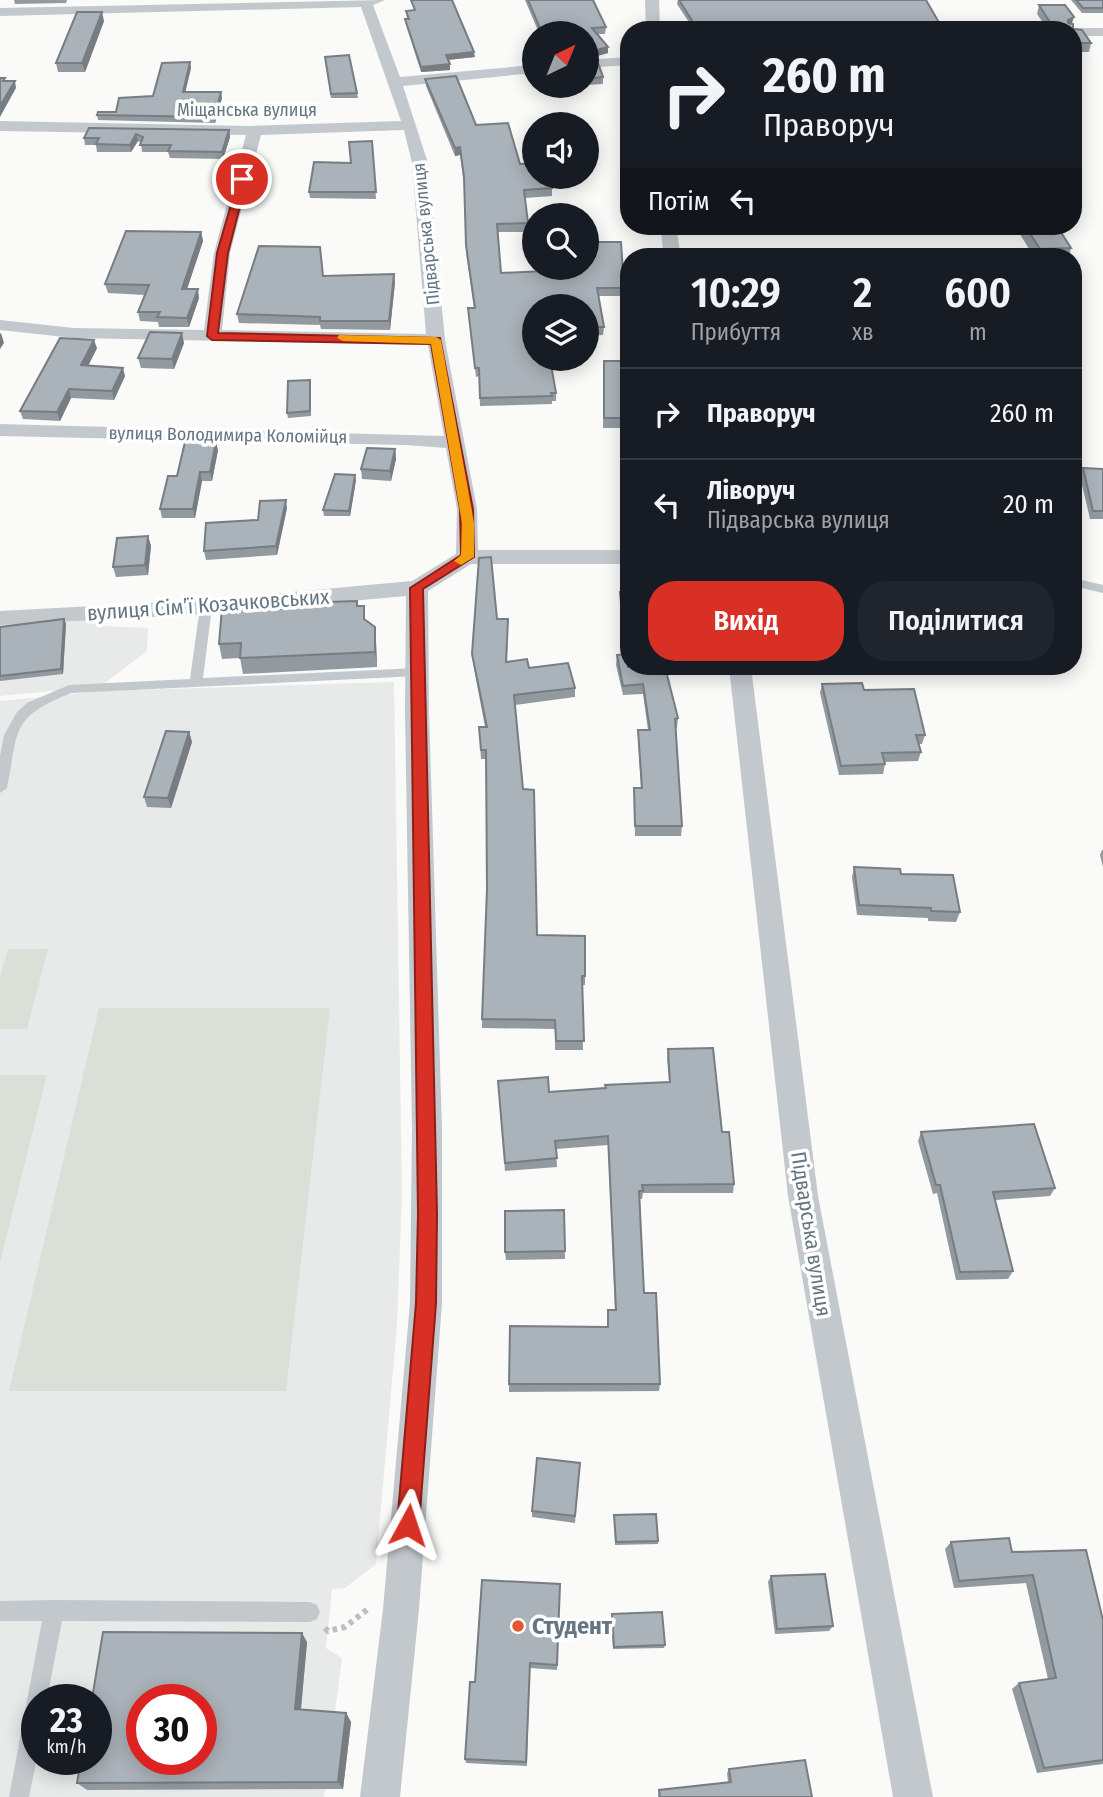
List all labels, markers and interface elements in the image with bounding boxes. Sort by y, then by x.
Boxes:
north arrow [522,21,598,98]
map controls [522,21,599,371]
text: 260 m [763,46,886,105]
icon: right [648,49,739,140]
street label: Міщанська вулиця [177,99,317,121]
text: Праворуч [763,106,895,144]
button: sound [522,112,599,189]
pin [212,149,272,209]
icon: arrive [223,160,261,198]
street label: Підварська вулиця [408,162,444,306]
icon: left [724,182,762,220]
text: Потім [648,186,710,217]
button: search [522,203,599,280]
text: 10:29 [691,268,781,318]
text: 2 [853,268,872,318]
text: 600 [944,268,1011,318]
button: layers [522,294,599,371]
text: Прибуття [691,318,781,346]
text: хв [852,318,874,346]
text: m [969,318,987,346]
icon: right [648,395,686,433]
text: Праворуч [707,398,816,429]
text: 260 m [990,398,1054,429]
street label: вулиця Володимира Коломійця [108,422,348,448]
text: Ліворуч [707,475,795,506]
icon: left [648,486,686,524]
text: 20 m [1003,489,1054,520]
text: Підварська вулиця [707,506,890,534]
button: Вихід [648,581,844,661]
button: Поділитися [858,581,1054,661]
street label: вулиця Сімʼї Козачковських [86,584,331,626]
street label: Підварська вулиця [785,1150,837,1318]
position arrow [371,1488,445,1562]
place label: Студент [532,1612,613,1640]
marker: Студент [510,1618,526,1634]
speed limit sign: 30 [126,1684,217,1775]
text: 23 [50,1699,83,1741]
text: km/h [46,1736,87,1758]

